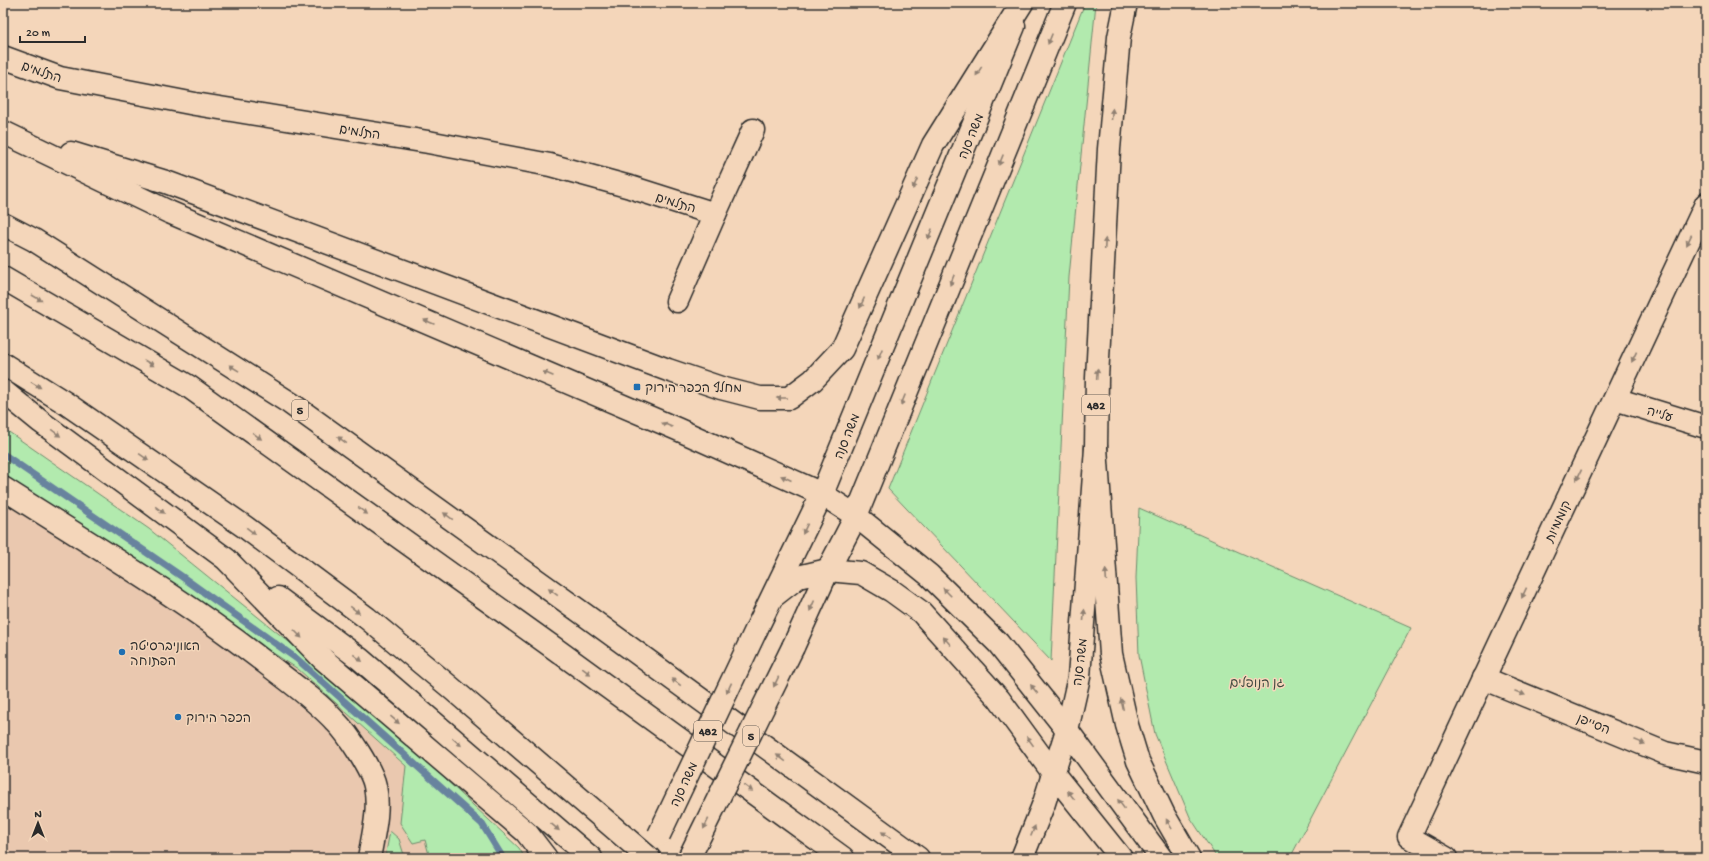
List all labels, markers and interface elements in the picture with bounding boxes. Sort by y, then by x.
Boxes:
scale bar [20,18,85,44]
text: 20 m [26,27,51,41]
one-way arrow [1046,34,1052,46]
street label: התלמים [19,59,64,87]
one-way arrow [975,66,983,77]
one-way arrow [1109,108,1116,120]
street label: משה סנה [956,112,988,162]
street label: התלמים [338,122,381,144]
one-way arrow [997,154,1003,166]
one-way arrow [912,179,918,190]
street label: התלמים [653,190,698,218]
one-way arrow [926,228,932,240]
one-way arrow [1686,234,1692,245]
one-way arrow [1102,237,1108,250]
one-way arrow [948,274,954,286]
one-way arrow [31,294,43,301]
one-way arrow [859,298,865,310]
one-way arrow [422,319,434,325]
one-way arrow [876,348,882,360]
one-way arrow [1631,352,1637,363]
one-way arrow [143,360,155,367]
one-way arrow [228,364,240,371]
one-way arrow [1094,368,1101,380]
one-way arrow [542,370,554,377]
one-way arrow [30,381,42,388]
place label: מחלף הכפר הירוק [645,381,742,397]
marker: מחלף הכפר הירוק [632,382,642,392]
one-way arrow [775,395,788,401]
one-way arrow [899,395,905,407]
road number: 482 [1082,395,1110,415]
road number: 5 [292,400,308,420]
street label: עלייה [1644,403,1675,427]
street label: משה סנה [832,412,864,462]
one-way arrow [662,422,673,428]
one-way arrow [50,429,61,437]
one-way arrow [252,431,262,439]
one-way arrow [337,437,347,445]
one-way arrow [139,453,149,461]
one-way arrow [1576,469,1582,481]
one-way arrow [781,475,792,481]
street label: קוממיות [1543,499,1575,546]
one-way arrow [155,506,166,514]
one-way arrow [357,507,368,515]
one-way arrow [442,512,453,520]
one-way arrow [802,523,808,535]
one-way arrow [245,527,256,536]
one-way arrow [1103,569,1110,581]
one-way arrow [942,587,952,597]
one-way arrow [1521,587,1527,598]
one-way arrow [548,588,559,596]
one-way arrow [809,600,815,611]
one-way arrow [349,605,360,614]
one-way arrow [1080,609,1087,621]
one-way arrow [294,629,303,639]
one-way arrow [943,636,952,646]
street label: משה סנה [1071,638,1092,687]
place label: האוניברסיטה הפתוחה [130,640,200,670]
marker: האוניברסיטה הפתוחה [117,647,127,657]
one-way arrow [353,653,364,662]
one-way arrow [581,667,591,675]
park label: גן הנופלים [1229,676,1285,692]
one-way arrow [773,677,779,688]
one-way arrow [671,678,682,686]
one-way arrow [726,682,732,694]
one-way arrow [1030,683,1038,694]
one-way arrow [1514,690,1525,696]
one-way arrow [1119,698,1125,710]
marker: הכפר הירוק [173,712,183,722]
place label: הכפר הירוק [186,712,251,727]
street label: הסייפן [1574,712,1612,739]
one-way arrow [390,716,400,725]
road number: 482 [694,721,722,741]
road number: 5 [743,726,759,746]
one-way arrow [1026,736,1034,746]
one-way arrow [452,738,462,747]
one-way arrow [1634,740,1646,746]
one-way arrow [776,754,787,763]
street label: משה סנה [668,760,702,810]
one-way arrow [742,784,753,793]
one-way arrow [1066,789,1075,800]
one-way arrow [1118,799,1126,809]
north arrow [18,803,58,843]
text: N [34,809,42,821]
one-way arrow [703,818,709,830]
one-way arrow [1166,818,1173,830]
one-way arrow [550,823,561,832]
one-way arrow [1031,824,1037,836]
one-way arrow [881,831,892,839]

